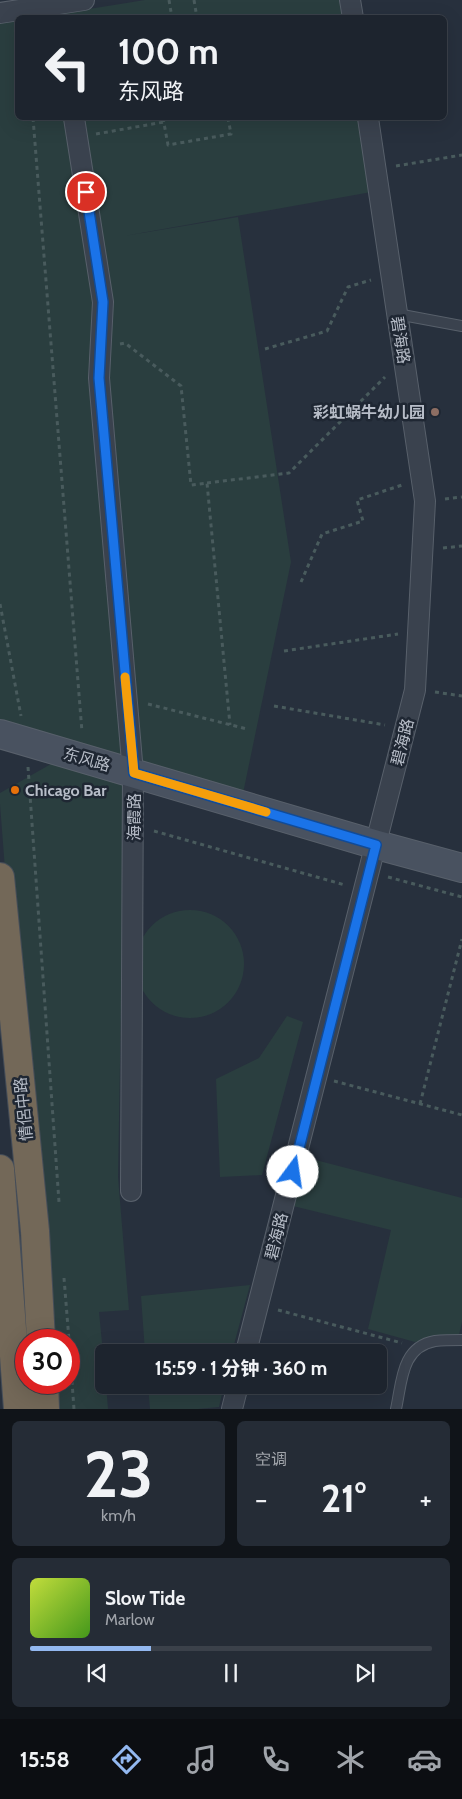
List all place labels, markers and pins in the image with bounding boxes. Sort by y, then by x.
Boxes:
pin [65,171,107,213]
place label: 彩虹蜗牛幼儿园 [313,403,425,422]
marker: 彩虹蜗牛幼儿园 [429,406,441,418]
place label: Chicago Bar [25,781,107,800]
marker: Chicago Bar [9,784,21,796]

